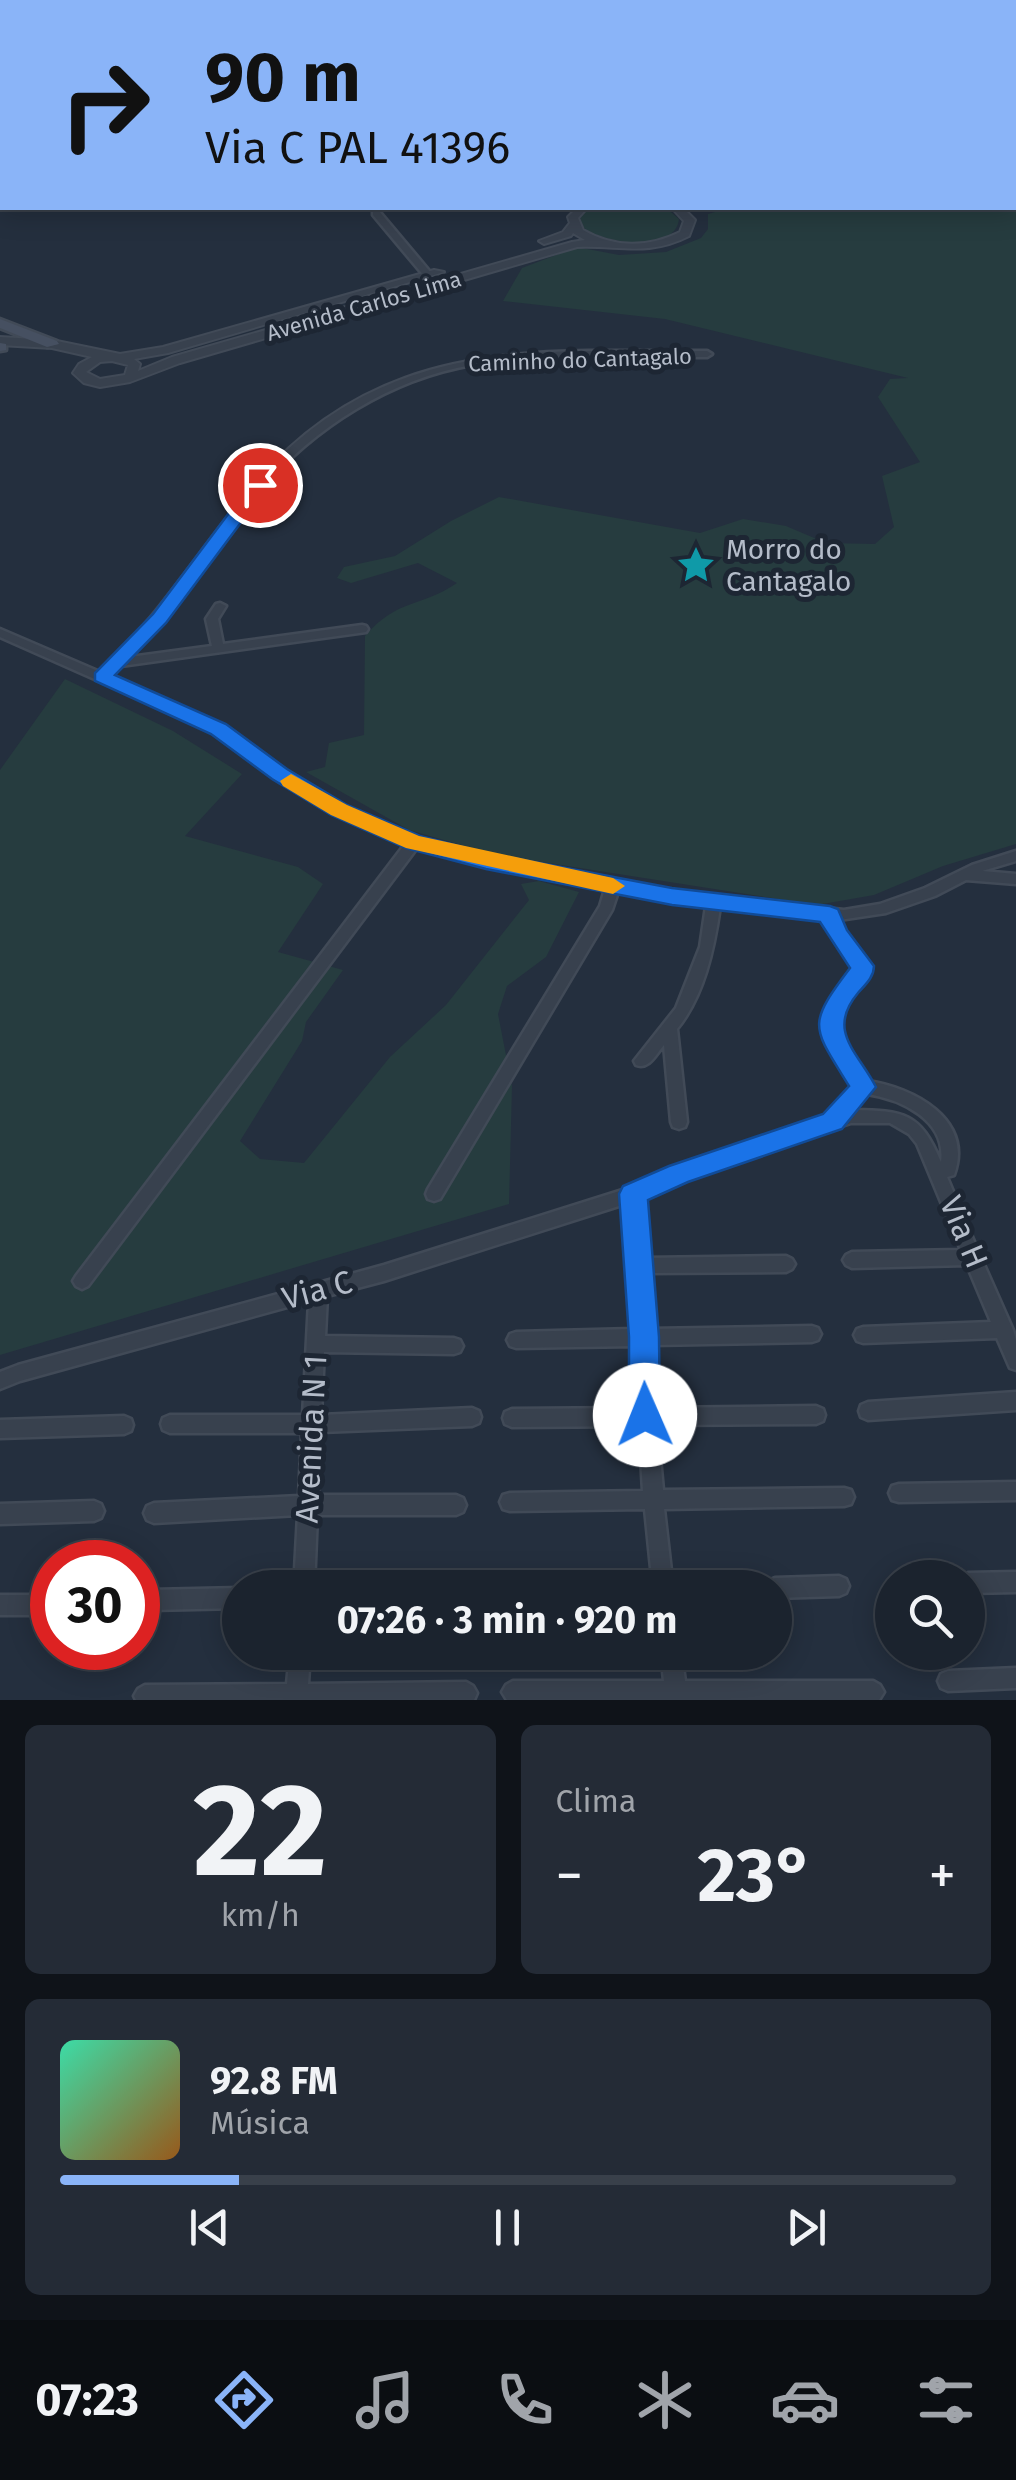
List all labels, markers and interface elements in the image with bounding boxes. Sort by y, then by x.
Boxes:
text: 90 m [205,36,361,120]
icon: right [40,40,170,170]
text: Via C PAL 41396 [205,121,510,175]
street label: Avenida Carlos Lima [264,265,464,347]
street label: Caminho do Cantagalo [468,343,692,377]
pin [218,443,303,528]
icon: arrive [233,458,288,513]
place label: Morro do Cantagalo [726,533,851,598]
place icon: Morro do Cantagalo [675,544,717,586]
street label: Via H [932,1190,996,1274]
street label: Via C [278,1262,356,1317]
street label: Avenida N 1 [288,1354,334,1524]
position arrow [593,1363,697,1467]
speed limit sign: 30 [30,1540,160,1670]
map controls [875,1560,985,1670]
button: search [875,1560,985,1670]
text: 07:26 · 3 min · 920 m [337,1597,677,1643]
text: 22 [193,1753,327,1909]
text: Clima [556,1782,636,1820]
text: 23° [698,1831,814,1921]
text: − [556,1843,583,1909]
text: + [929,1843,956,1909]
text: km/h [221,1896,300,1934]
text: 92.8 FM [210,2058,338,2104]
text: Música [210,2104,310,2142]
icon: previous [182,2200,237,2255]
icon: pause [480,2200,535,2255]
icon: next [779,2200,834,2255]
icon: directions [209,2365,279,2435]
icon: music [350,2365,420,2435]
icon: phone [490,2365,560,2435]
icon: climate [630,2365,700,2435]
icon: car [770,2365,840,2435]
icon: filters [911,2365,981,2435]
text: 07:23 [35,2373,139,2427]

